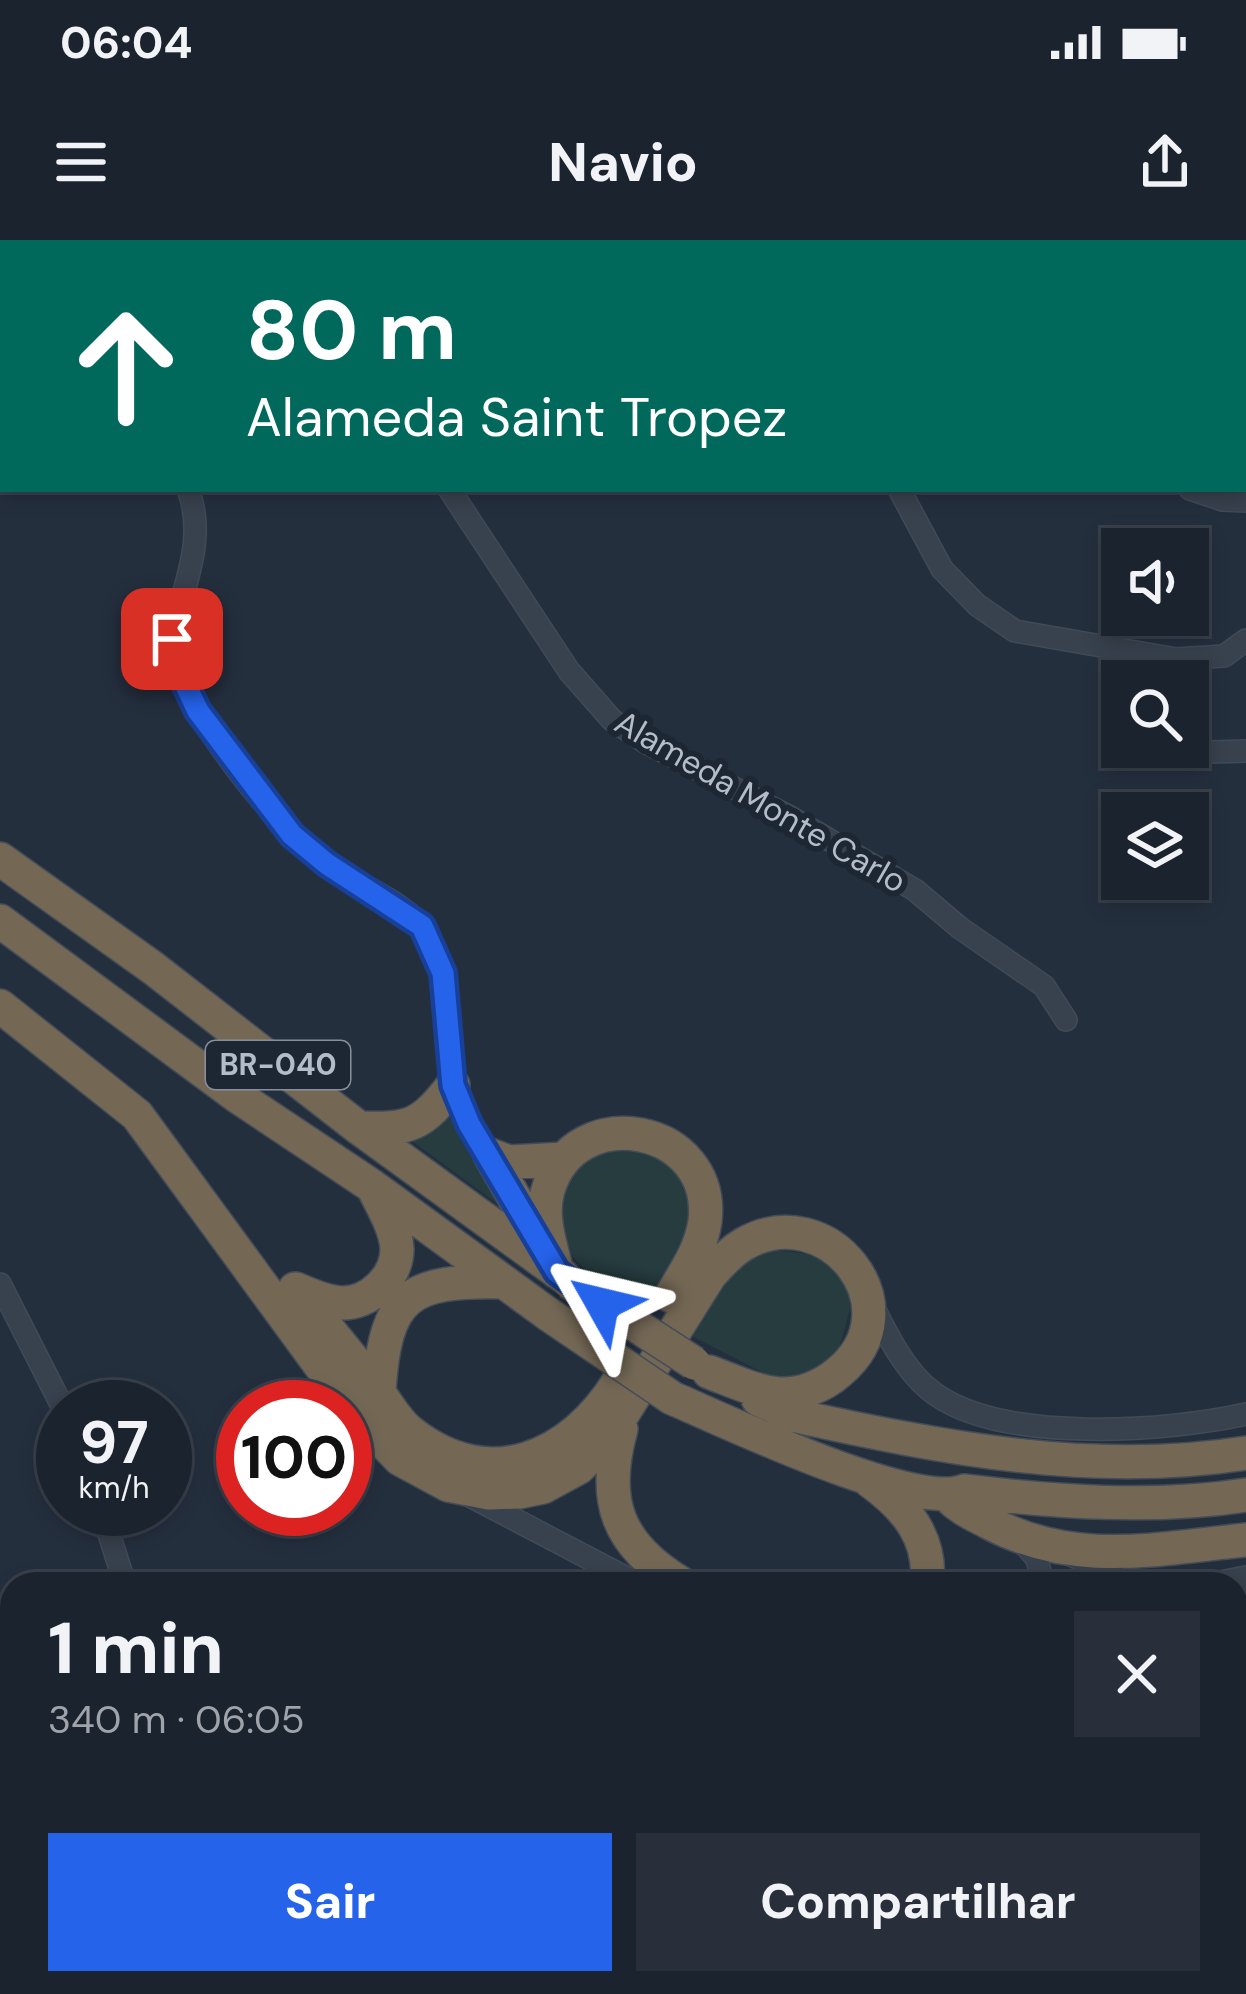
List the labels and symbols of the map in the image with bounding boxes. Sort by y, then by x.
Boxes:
pin [121,588,223,690]
street label: Alameda Monte Carlo [607,700,914,903]
road number: BR-040 [206,1041,350,1089]
position arrow [539,1241,665,1367]
speed limit sign: 100 [216,1380,372,1536]

